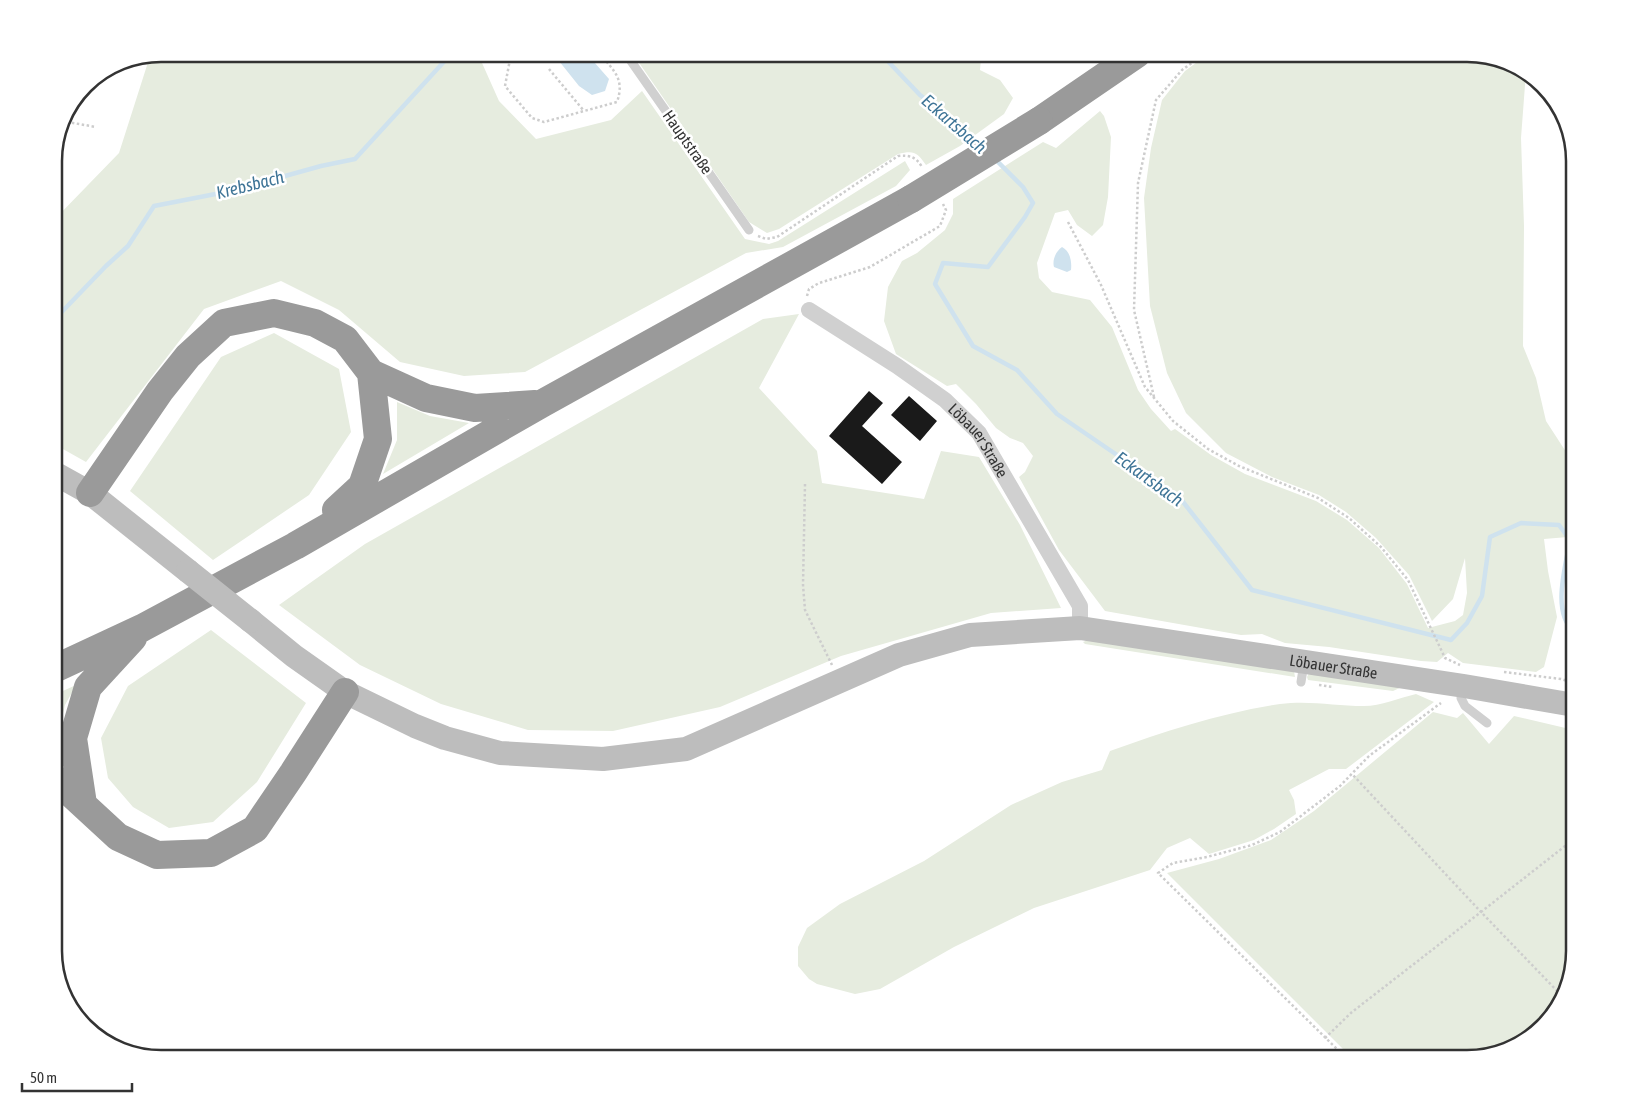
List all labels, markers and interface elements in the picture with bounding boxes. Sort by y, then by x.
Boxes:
water label: Eckartsbach [918,90,991,158]
street label: Hauptstraße [659,107,716,178]
water label: Krebsbach [214,166,286,203]
street label: Löbauer Straße [945,399,1012,481]
water label: Eckartsbach [1111,447,1188,511]
street label: Löbauer Straße [1288,651,1379,682]
scale bar [22,1060,132,1092]
text: 50 m [30,1069,57,1086]

